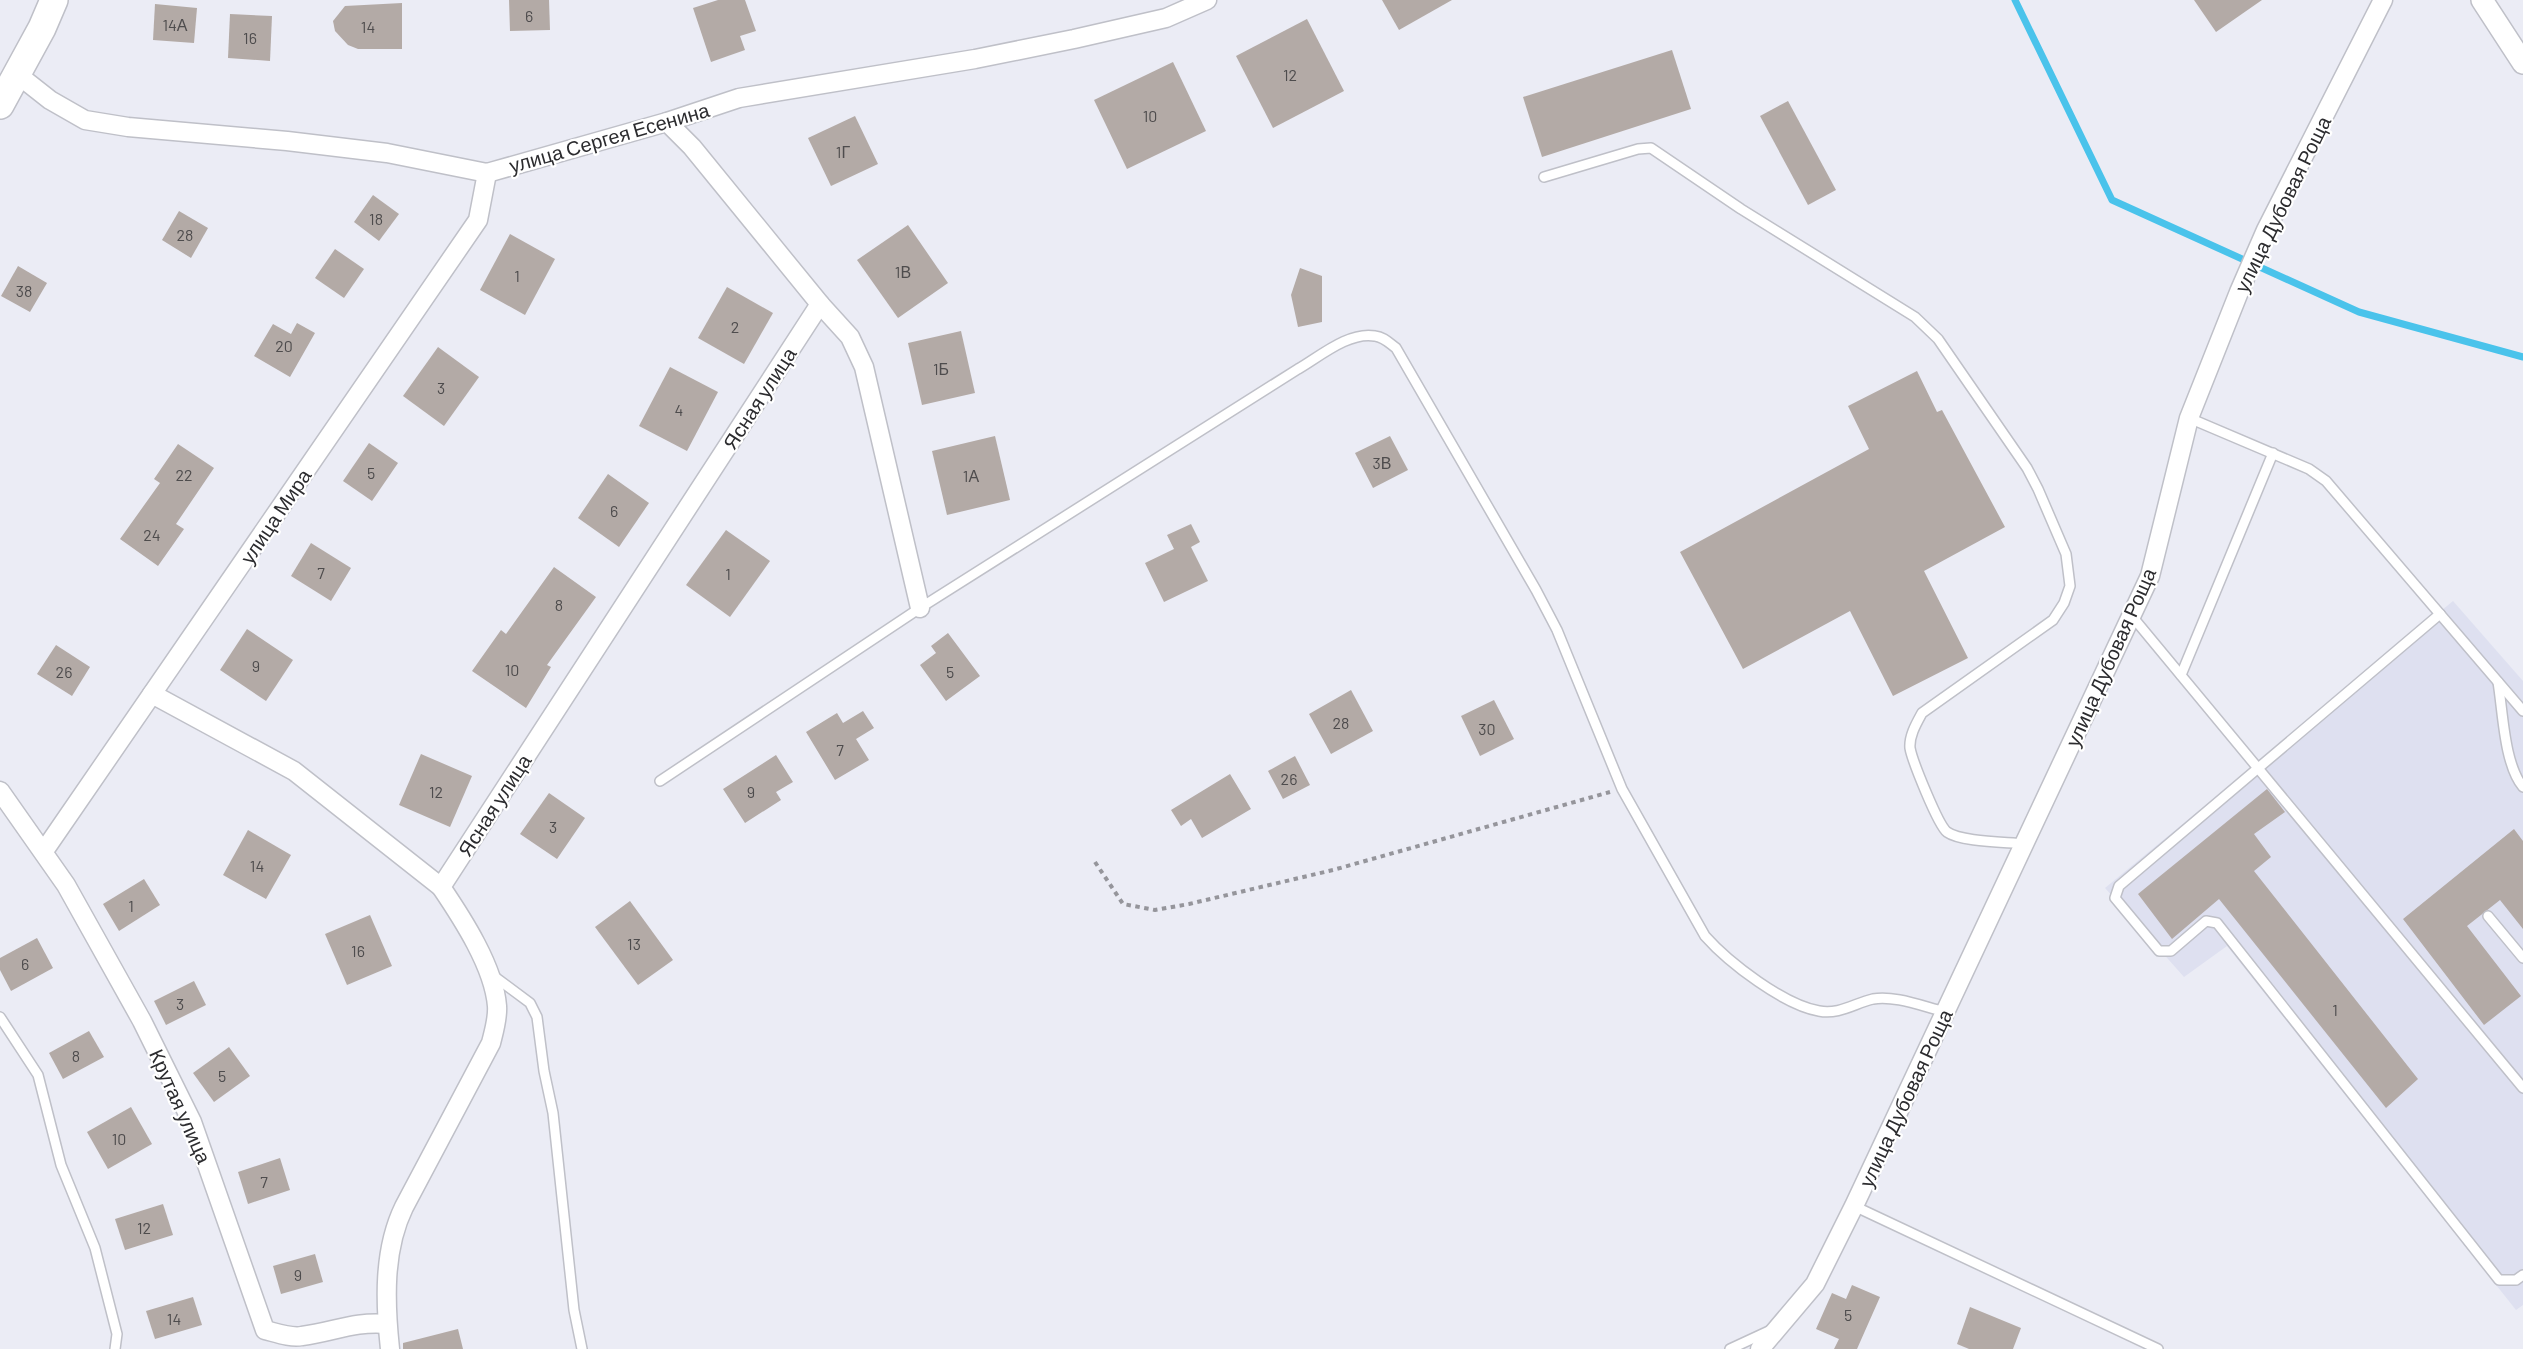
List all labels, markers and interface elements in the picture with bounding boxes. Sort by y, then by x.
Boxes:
house number: 6 [525,6,533,25]
house number: 14А [162,15,188,34]
house number: 14 [361,17,375,36]
house number: 16 [243,28,257,47]
house number: 12 [1283,65,1297,84]
street label: улица Сергея Есенина [506,97,713,177]
house number: 10 [1143,106,1157,125]
street label: улица Дубовая Роща [2229,111,2336,296]
house number: 1Г [836,142,850,161]
house number: 18 [369,209,383,228]
house number: 28 [177,225,193,244]
house number: 1В [895,262,911,281]
house number: 1 [514,266,520,285]
house number: 38 [16,281,32,300]
house number: 2 [731,317,739,336]
house number: 20 [275,336,293,355]
street label: Ясная улица [717,342,801,453]
house number: 1Б [933,359,949,378]
house number: 3 [437,378,445,397]
house number: 4 [675,400,683,419]
house number: 3В [1373,453,1391,472]
street label: улица Мира [235,463,316,568]
house number: 5 [367,463,375,482]
house number: 22 [175,465,193,484]
house number: 1А [963,466,979,485]
house number: 6 [610,501,618,520]
house number: 24 [143,525,161,544]
house number: 7 [317,563,325,582]
street label: улица Дубовая Роща [2060,563,2161,750]
house number: 1 [725,564,731,583]
house number: 8 [555,595,563,614]
house number: 9 [252,656,260,675]
house number: 10 [505,660,519,679]
house number: 26 [56,662,72,681]
house number: 5 [946,662,954,681]
house number: 28 [1333,713,1349,732]
house number: 30 [1478,719,1496,738]
house number: 7 [836,740,844,759]
street label: Ясная улица [452,749,536,860]
house number: 26 [1281,769,1297,788]
house number: 12 [429,782,443,801]
house number: 9 [747,782,755,801]
house number: 3 [549,817,557,836]
house number: 14 [250,856,264,875]
house number: 1 [128,896,134,915]
house number: 13 [627,934,641,953]
house number: 16 [351,941,365,960]
house number: 6 [21,954,29,973]
house number: 3 [176,994,184,1013]
house number: 1 [2332,1000,2338,1019]
street label: улица Дубовая Роща [1853,1005,1957,1191]
street label: Крутая улица [145,1045,217,1168]
house number: 8 [72,1046,80,1065]
house number: 5 [218,1066,226,1085]
house number: 10 [112,1129,126,1148]
house number: 7 [260,1172,268,1191]
house number: 12 [137,1218,151,1237]
house number: 9 [294,1265,302,1284]
house number: 5 [1844,1305,1852,1324]
house number: 14 [167,1309,181,1328]

